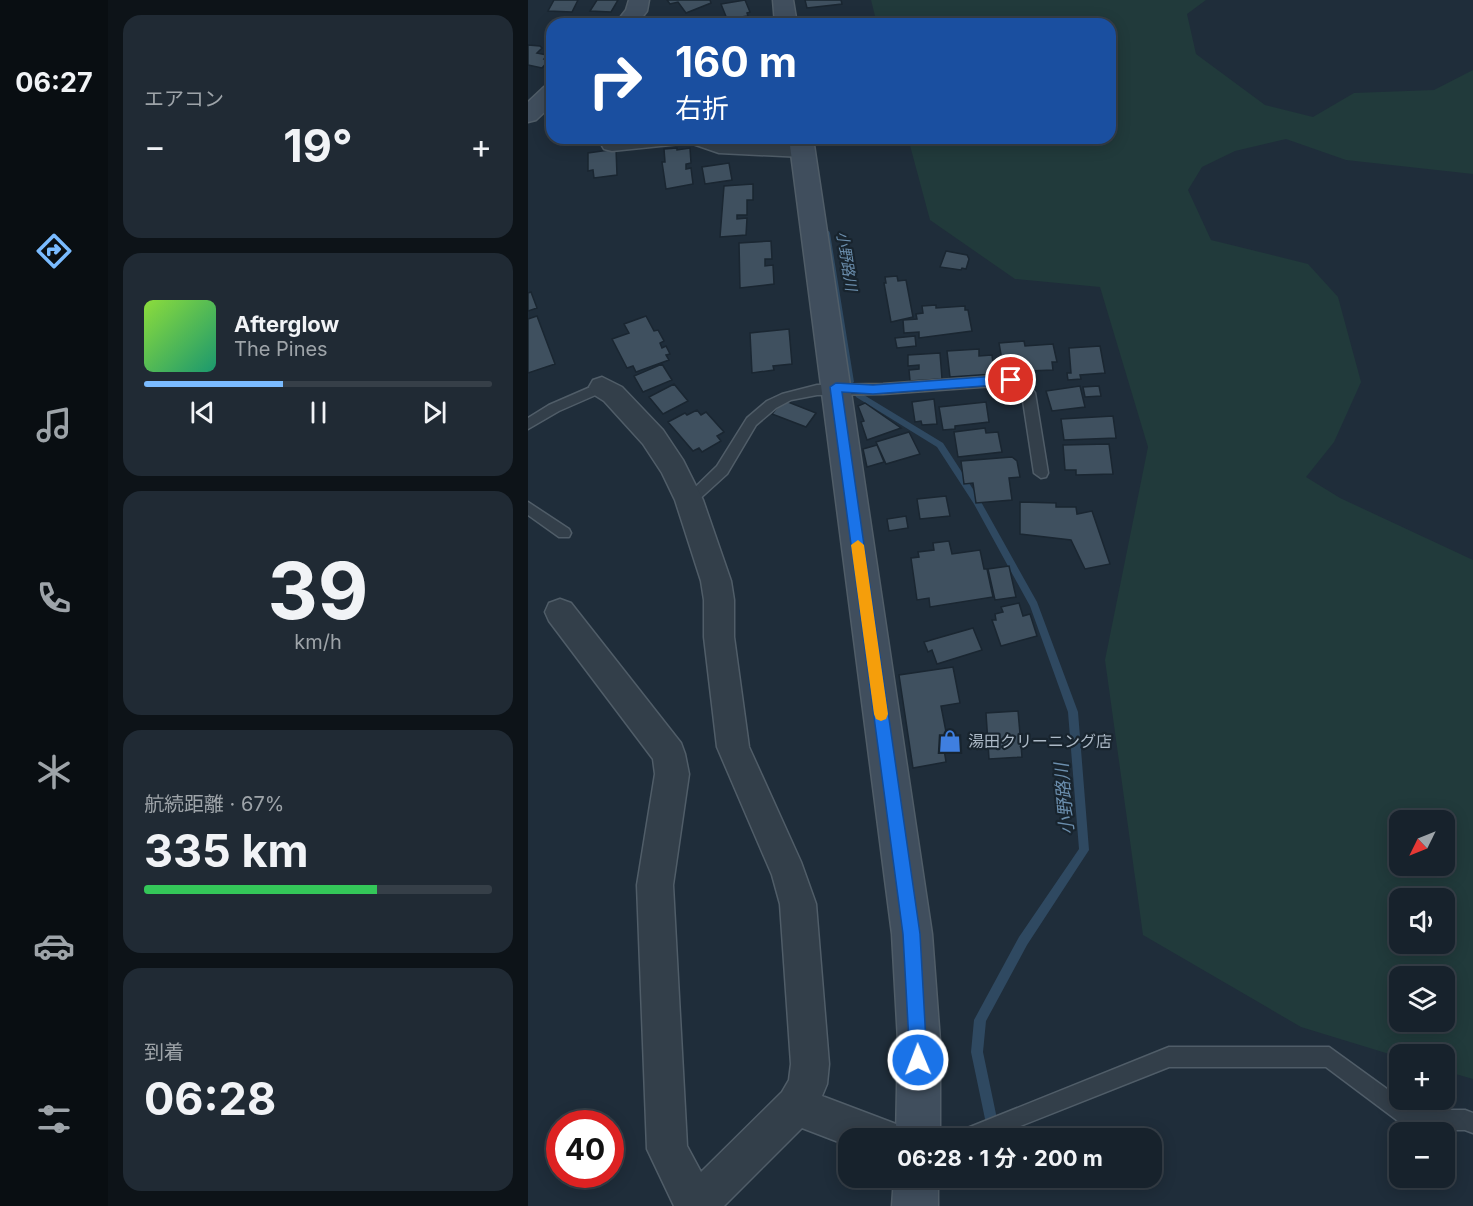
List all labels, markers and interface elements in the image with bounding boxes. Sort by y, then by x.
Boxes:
text: 160 m [675,36,797,87]
icon: right [576,42,654,120]
text: 06:27 [15,66,93,99]
text: エアコン [144,87,224,111]
text: 右折 [675,92,729,125]
text: 19° [283,118,353,173]
text: − [144,126,166,166]
text: + [470,126,492,166]
icon: directions [33,230,75,272]
water label: 小野路川 [833,230,861,294]
text: Afterglow [234,311,339,337]
text: The Pines [234,337,328,361]
pin [985,354,1036,405]
icon: arrive [994,363,1027,396]
icon: previous [186,396,219,429]
icon: pause [302,396,335,429]
icon: next [418,396,451,429]
icon: music [33,404,75,446]
text: 39 [267,543,369,638]
icon: phone [33,577,75,619]
text: km/h [294,630,342,654]
shop icon: 湯田クリーニング店 [937,728,963,754]
place label: 湯田クリーニング店 [968,731,1112,751]
icon: climate [33,751,75,793]
water label: 小野路川 [1050,760,1078,836]
text: 航続距離 · 67% [144,792,284,816]
north arrow [1389,810,1455,876]
map controls [1389,810,1455,1188]
text: 335 km [144,823,309,878]
button: sound [1389,888,1455,954]
icon: car [33,925,75,967]
button: layers [1389,966,1455,1032]
position arrow [886,1028,950,1092]
text: 到着 [144,1040,184,1064]
button: + [1389,1044,1455,1110]
text: 06:28 [144,1071,276,1126]
icon: filters [33,1098,75,1140]
speed limit sign: 40 [546,1110,624,1188]
button: − [1389,1122,1455,1188]
text: 06:28 · 1 分 · 200 m [897,1145,1103,1171]

